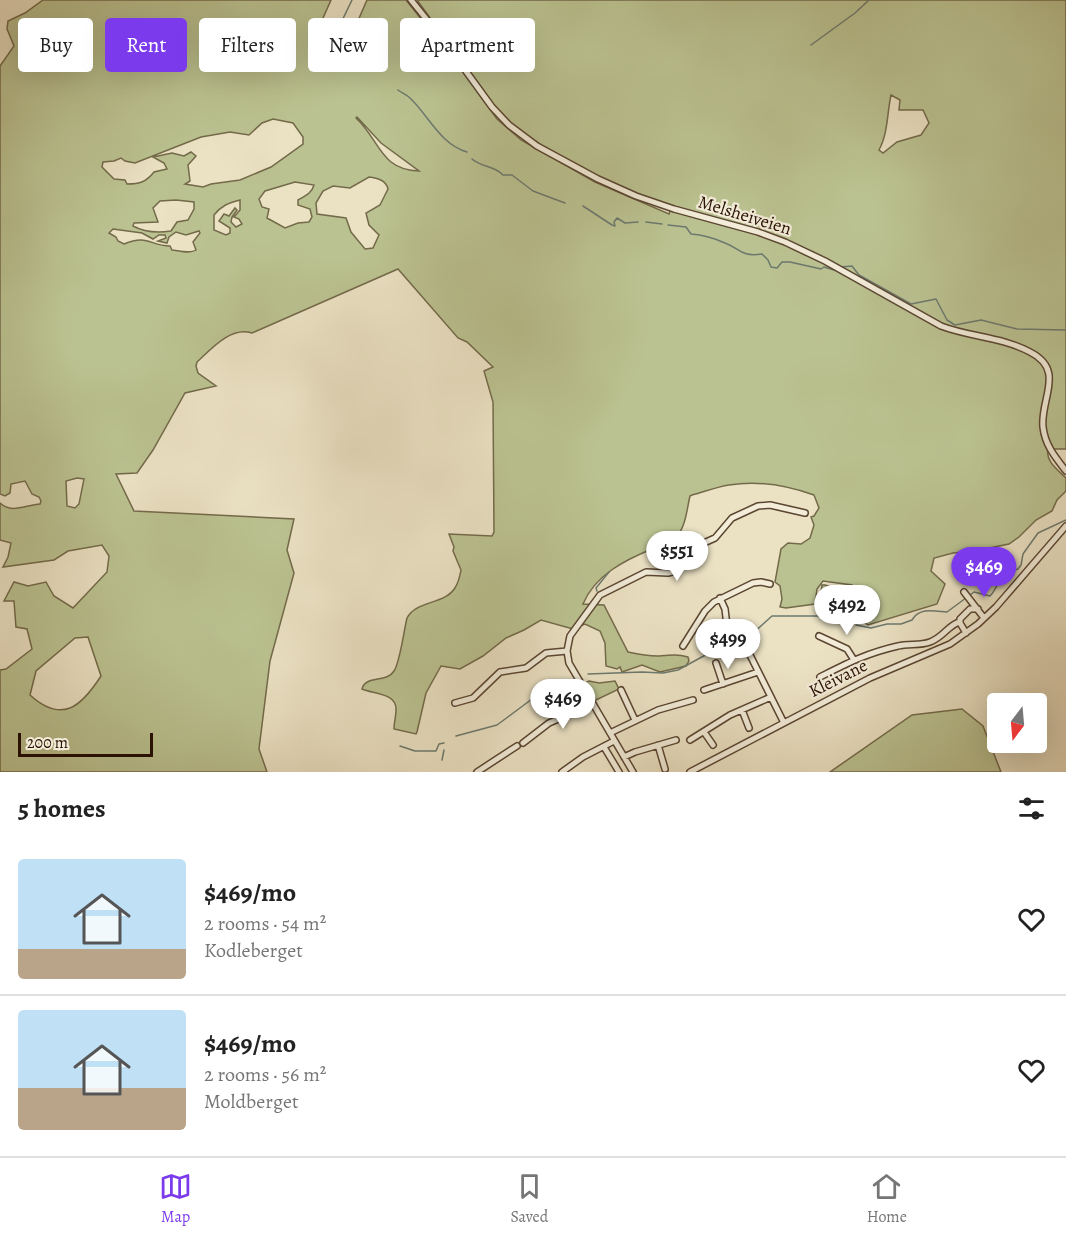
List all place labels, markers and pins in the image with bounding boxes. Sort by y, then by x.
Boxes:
pin: $551 [641,531,713,582]
pin: $469 [948,547,1020,598]
pin: $492 [811,585,883,636]
pin: $499 [692,619,764,670]
pin: $469 [527,679,599,730]

